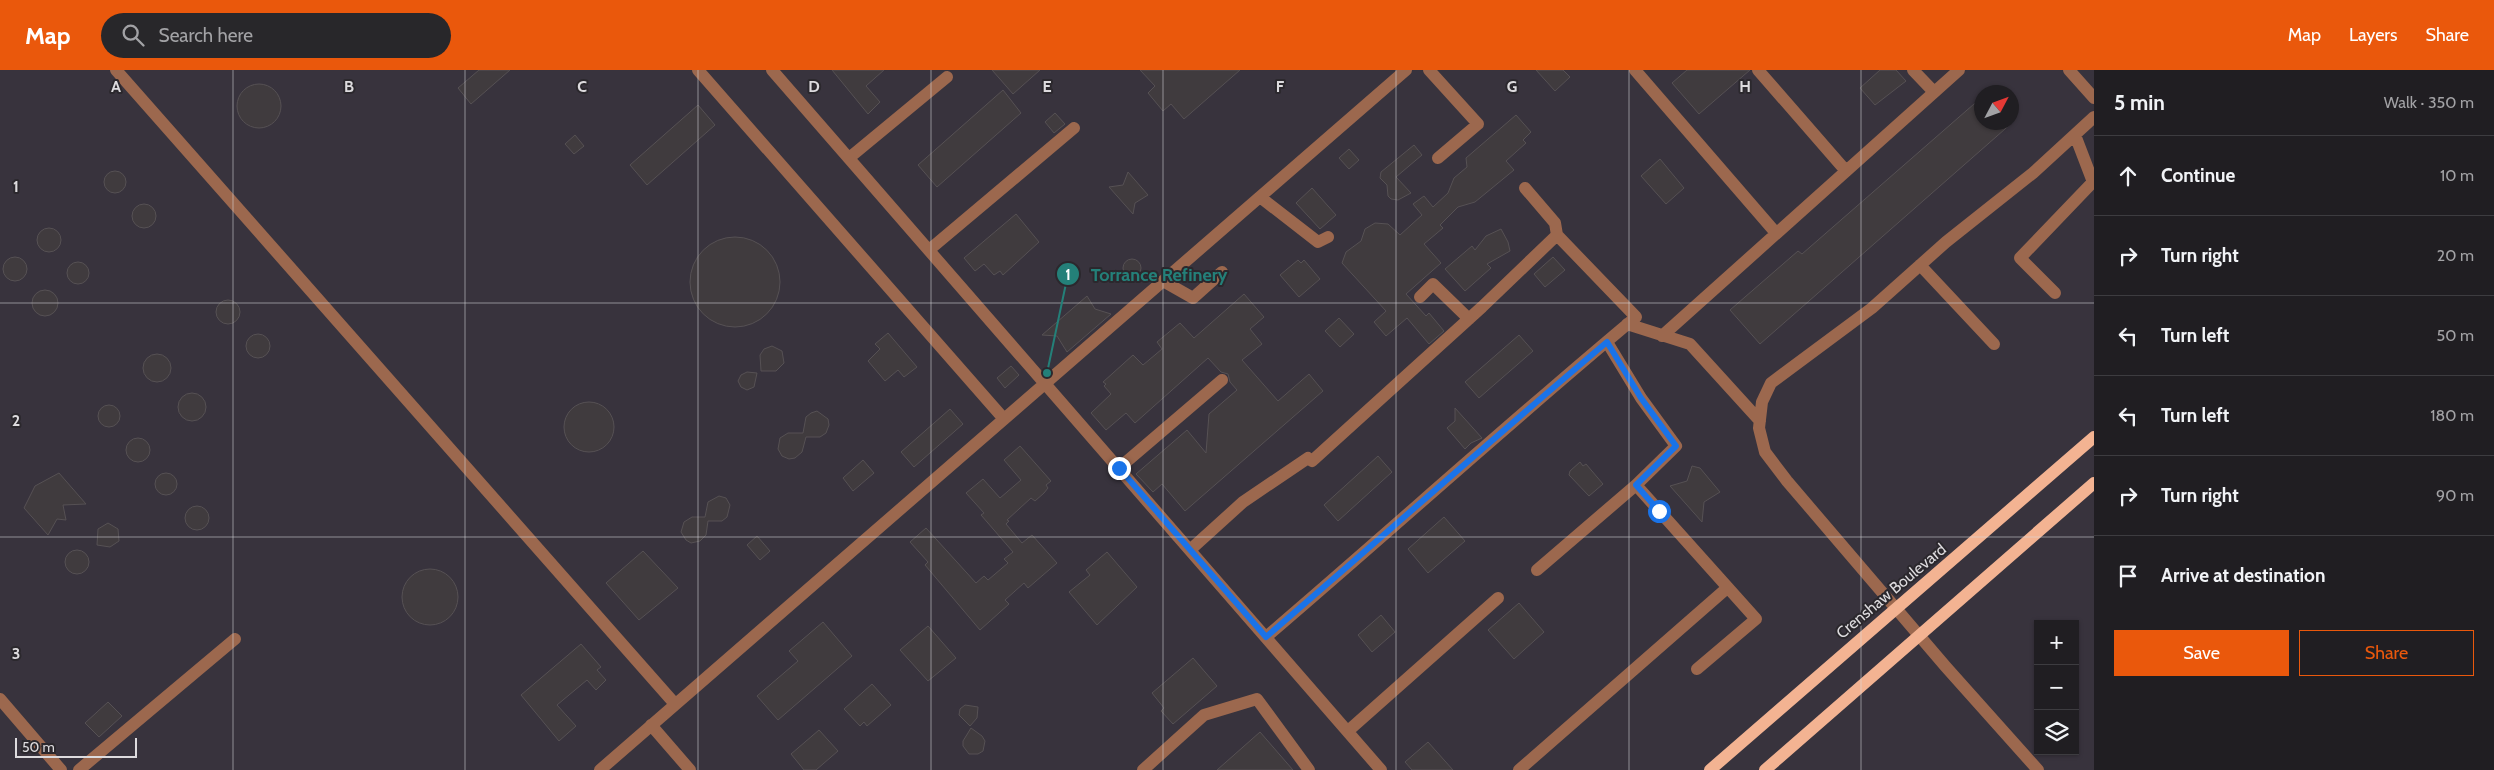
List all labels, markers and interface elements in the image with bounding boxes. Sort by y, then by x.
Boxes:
search box [101,13,451,58]
text: Map [25,21,71,50]
icon: search [119,21,147,49]
text: Search here [159,24,253,47]
text: Map [2288,24,2321,46]
text: Layers [2349,24,2398,46]
text: Share [2426,24,2469,46]
text: A [111,77,121,96]
text: B [344,77,354,96]
text: C [577,77,587,96]
text: D [808,77,820,96]
text: E [1042,77,1052,96]
text: F [1276,77,1285,96]
text: G [1507,77,1517,96]
text: H [1739,77,1751,96]
north arrow [1974,85,2019,130]
text: 5 min [2114,90,2165,115]
text: Walk · 350 m [2384,93,2474,112]
icon: ahead [2114,162,2142,190]
text: Continue [2161,164,2235,187]
text: 10 m [2440,166,2474,185]
text: 1 [13,177,19,196]
icon: right [2114,242,2142,270]
text: Turn right [2161,244,2239,267]
text: 20 m [2437,246,2474,265]
callout: Torrance Refinery [1055,258,1237,291]
text: Torrance Refinery [1091,264,1228,286]
text: 1 [1065,266,1071,284]
icon: left [2114,322,2142,350]
text: Turn left [2161,324,2229,347]
text: 50 m [2437,326,2474,345]
icon: left [2114,402,2142,430]
text: Turn left [2161,404,2229,427]
text: 180 m [2430,406,2474,425]
text: 2 [12,411,20,430]
route end [1108,457,1131,480]
icon: right [2114,482,2142,510]
text: Turn right [2161,484,2239,507]
text: 90 m [2436,486,2474,505]
route start [1648,500,1671,523]
street label: Crenshaw Boulevard [1832,540,1950,642]
icon: arrive [2114,562,2142,590]
text: Arrive at destination [2161,564,2325,587]
map controls [2034,620,2079,755]
button: + [2034,620,2079,665]
button: Save [2114,630,2289,676]
button: Share [2299,630,2474,676]
text: 3 [12,644,20,663]
button: − [2034,665,2079,710]
button: layers [2034,710,2079,755]
scale bar [15,735,138,758]
text: 50 m [22,738,55,756]

